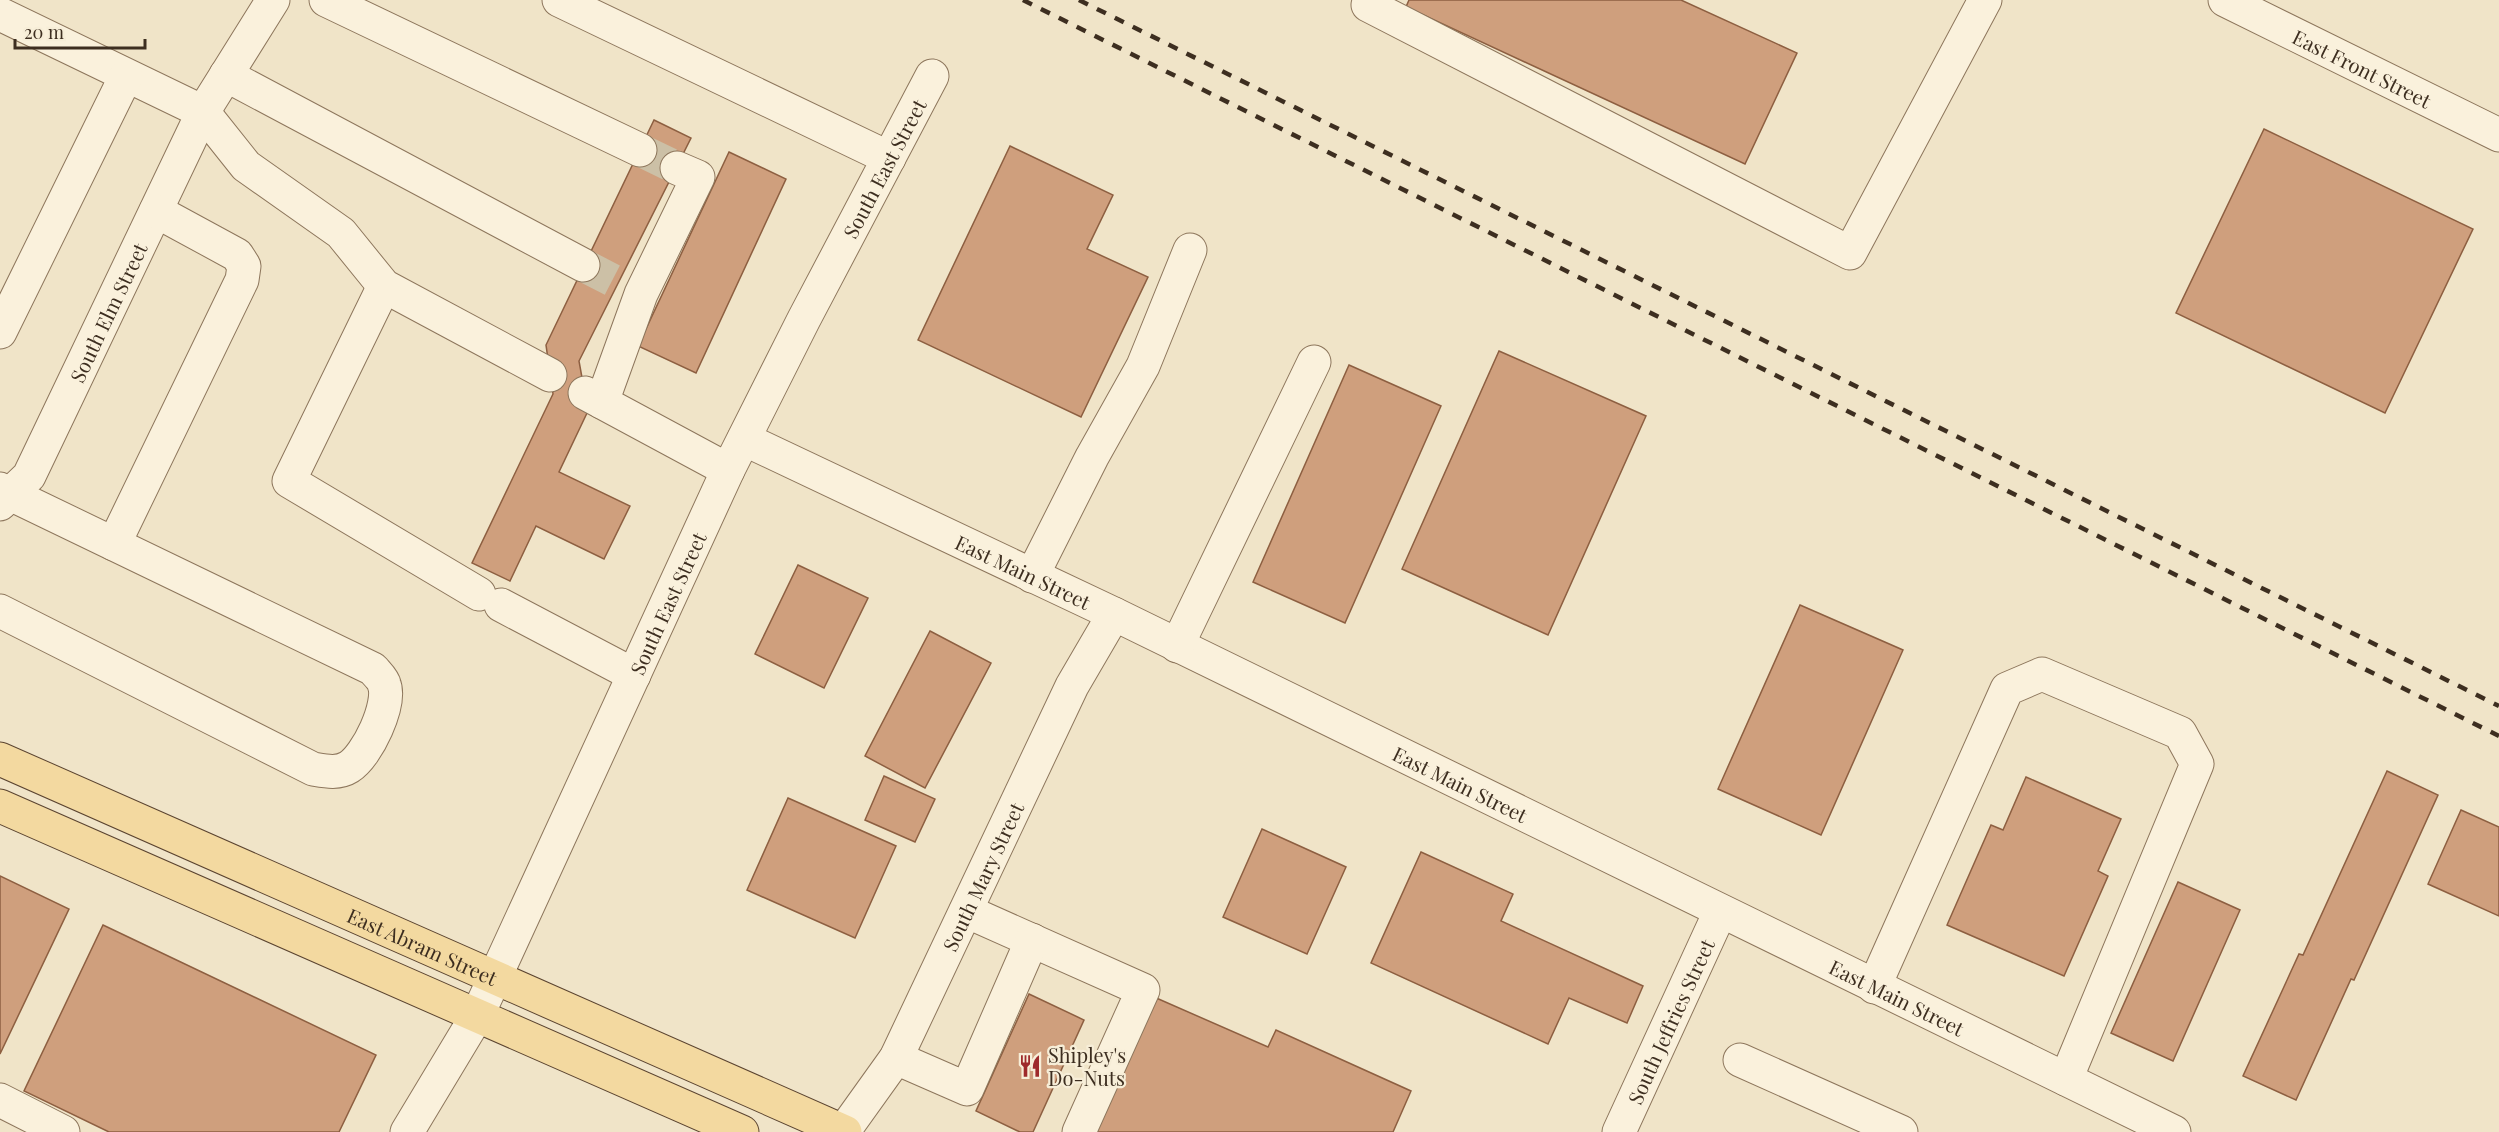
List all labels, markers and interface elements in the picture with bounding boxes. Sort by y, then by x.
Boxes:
scale bar [15,12,146,50]
text: 20 m [24,20,64,44]
street label: East Front Street [2288,22,2437,114]
street label: South East Street [836,93,932,242]
street label: South Elm Street [62,237,153,386]
street label: South East Street [622,527,712,679]
street label: East Main Street [951,528,1096,615]
street label: East Main Street [1389,739,1533,828]
street label: South Mary Street [935,797,1029,955]
street label: East Abram Street [343,901,503,991]
street label: South Jeffries Street [1620,933,1720,1108]
street label: East Main Street [1825,952,1970,1041]
place label: Shipley's Do-Nuts [1048,1041,1126,1091]
restaurant icon: Shipley's Do-Nuts [1017,1053,1043,1079]

